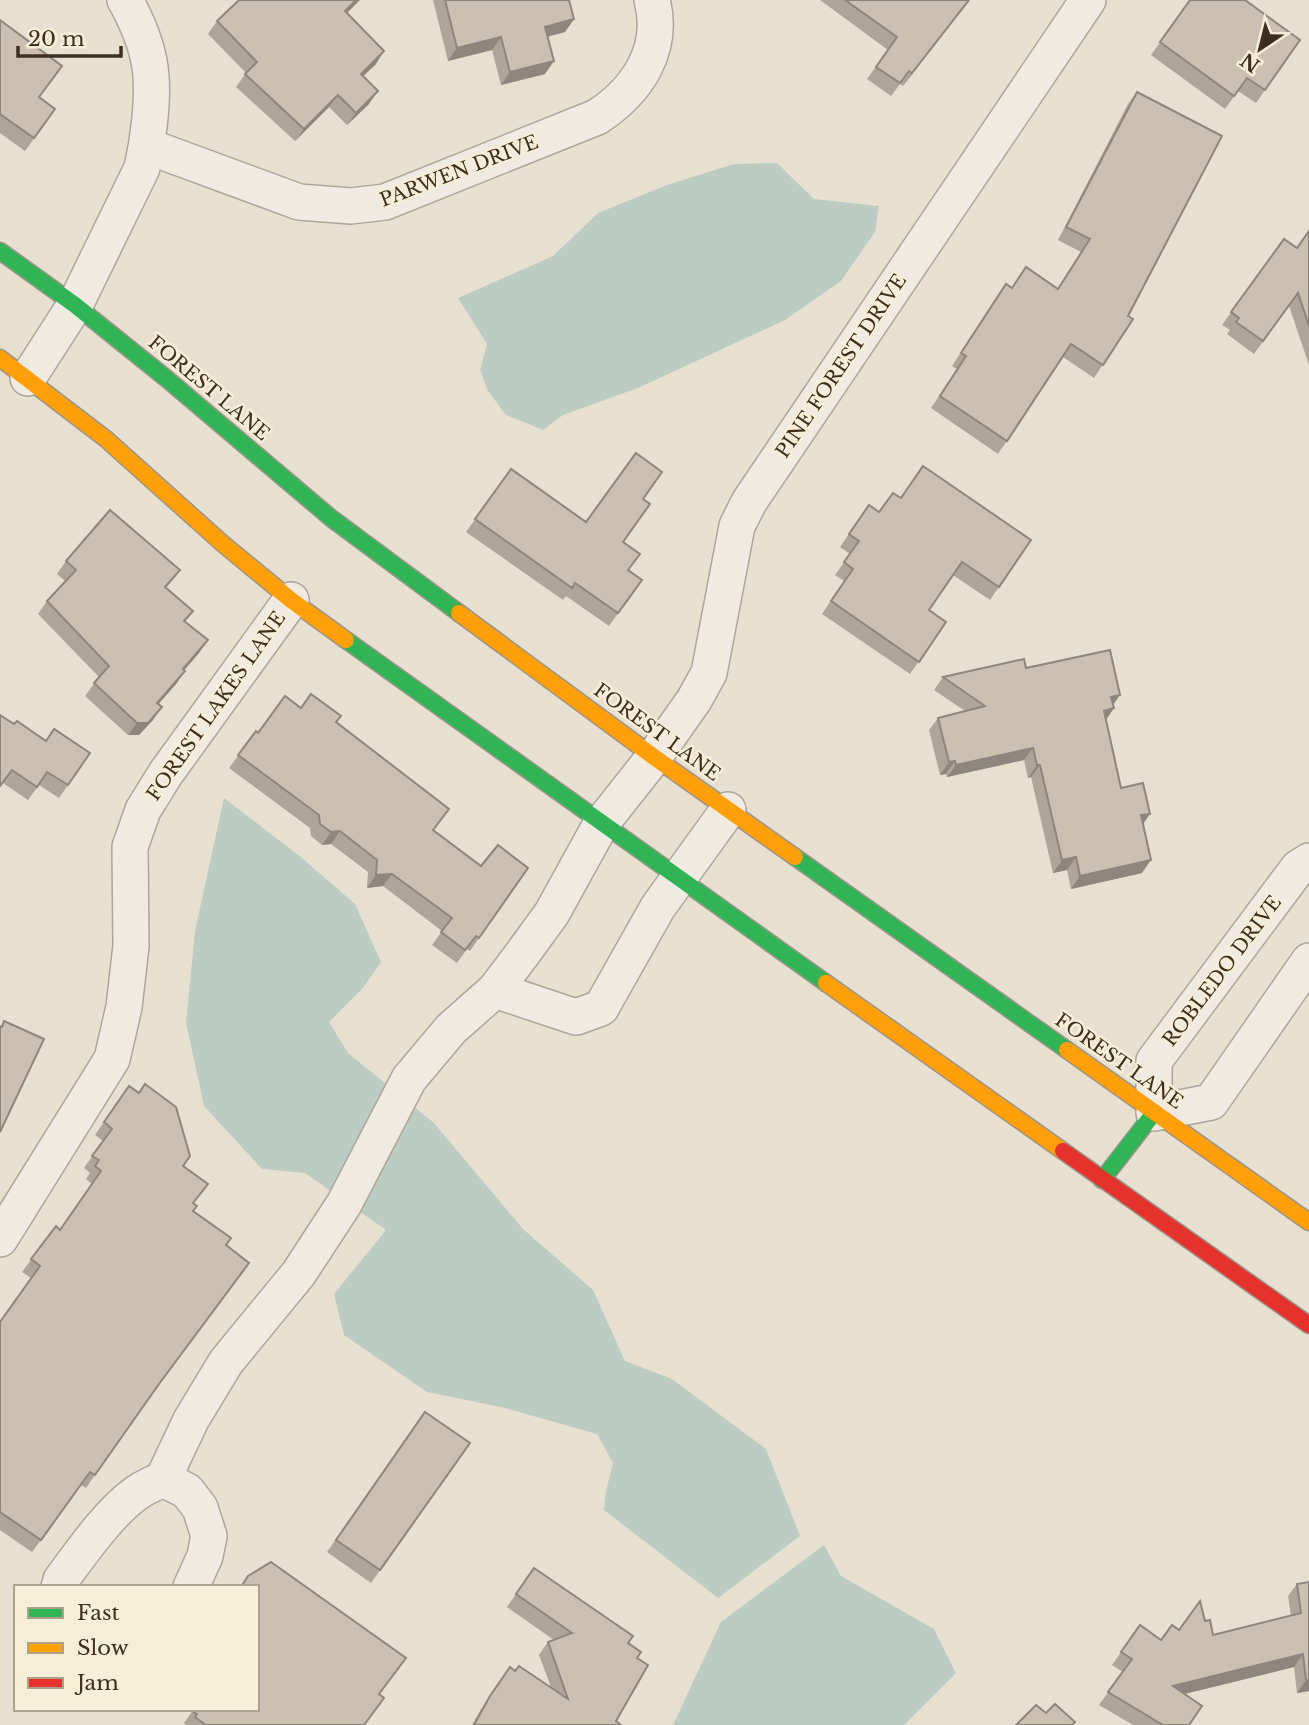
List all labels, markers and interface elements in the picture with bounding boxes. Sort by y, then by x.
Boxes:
scale bar [18,14,121,58]
north arrow [1225,14,1295,84]
text: 20 m [28,26,85,52]
text: N [1237,48,1264,77]
street label: PARWEN DRIVE [377,130,541,212]
street label: PINE FOREST DRIVE [771,270,911,462]
street label: FOREST LANE [144,331,274,445]
street label: FOREST LAKES LANE [142,607,290,805]
street label: FOREST LANE [589,678,725,786]
street label: ROBLEDO DRIVE [1158,891,1286,1051]
street label: FOREST LANE [1051,1008,1187,1114]
legend [14,1585,259,1711]
text: Fast [77,1600,119,1626]
text: Slow [77,1635,129,1661]
text: Jam [74,1670,119,1696]

